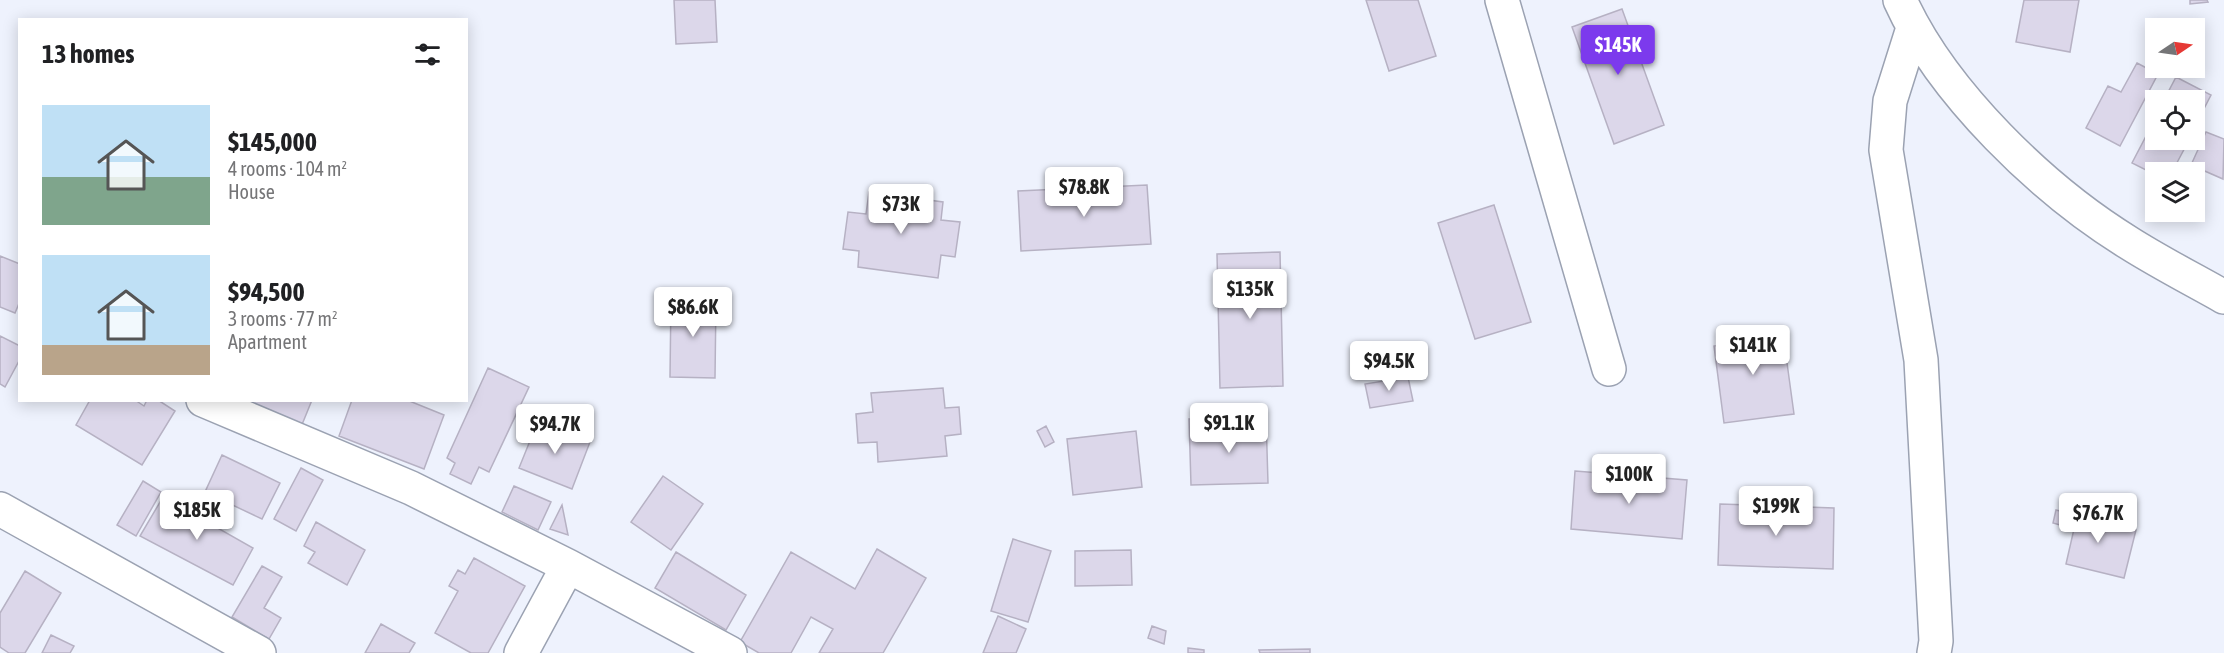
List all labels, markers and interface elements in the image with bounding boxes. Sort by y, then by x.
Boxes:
north arrow [2145,18,2205,78]
map controls [2145,18,2205,222]
pin: $145K [1576,25,1660,76]
text: $145K [1595,33,1641,56]
icon: filters [411,38,444,71]
text: 13 homes [42,39,135,69]
button: locate [2145,90,2205,150]
text: $145,000 [228,127,317,157]
icon: home [90,129,162,201]
text: 4 rooms · 104 m² [228,157,347,180]
button: layers [2145,162,2205,222]
pin: $78.8K [1035,167,1133,218]
text: $78.8K [1059,175,1109,198]
text: House [228,180,275,203]
pin: $73K [865,184,937,235]
text: $73K [883,192,920,215]
pin: $135K [1208,269,1292,320]
text: $94,500 [228,277,305,307]
text: $135K [1227,277,1273,300]
icon: home [90,279,162,351]
pin: $86.6K [644,287,742,338]
text: $86.6K [668,295,718,318]
text: 3 rooms · 77 m² [228,307,338,330]
pin: $141K [1711,325,1795,376]
text: Apartment [228,330,307,353]
text: $141K [1730,333,1776,356]
pin: $94.5K [1340,341,1438,392]
text: $94.5K [1364,349,1414,372]
pin: $91.1K [1180,403,1278,454]
pin: $94.7K [506,404,604,455]
text: $91.1K [1204,411,1254,434]
text: $94.7K [530,412,580,435]
pin: $100K [1587,454,1671,505]
text: $100K [1606,462,1652,485]
pin: $199K [1734,486,1818,537]
pin: $185K [155,490,239,541]
pin: $76.7K [2049,493,2147,544]
text: $199K [1753,494,1799,517]
text: $185K [174,498,220,521]
text: $76.7K [2073,501,2123,524]

